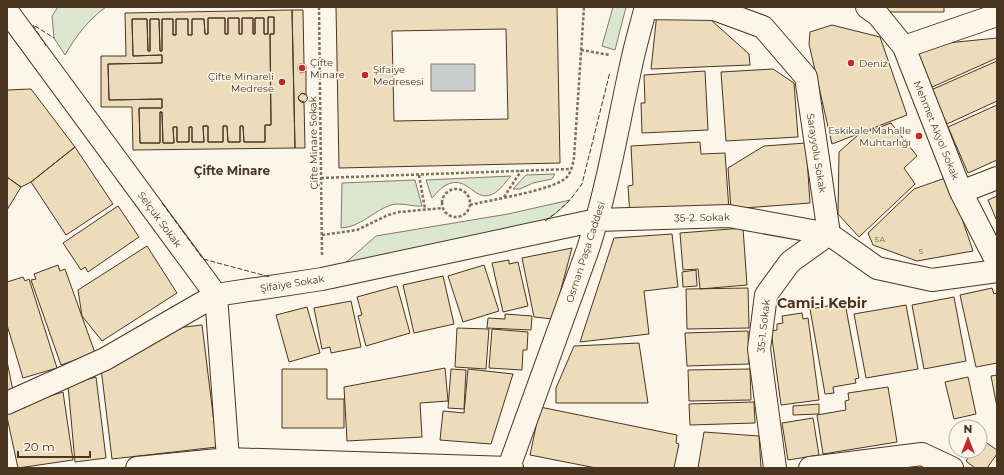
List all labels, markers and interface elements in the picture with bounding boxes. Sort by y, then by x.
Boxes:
place label: Çifte Minare [310,56,345,81]
place label: Deniz [859,57,888,70]
marker: Deniz [846,58,856,68]
marker: Çifte Minare [297,63,307,73]
place label: Şifaiye Medresesi [373,63,424,88]
place label: Çifte Minareli Medrese [208,70,274,95]
marker: Şifaiye Medresesi [360,70,370,80]
marker: Çifte Minareli Medrese [277,77,287,87]
street label: Mehmet Akyol Sokak [911,79,962,182]
street label: Çifte Minare Sokak [306,96,321,190]
street label: Sarayyolu Sokak [804,112,829,194]
place label: Eskikale Mahalle Muhtarlığı [828,124,911,149]
marker: Eskikale Mahalle Muhtarlığı [914,131,924,141]
district label: Çifte Minare [194,163,271,178]
street label: Selçuk Sokak [135,189,184,250]
street label: Osman Paşa Caddesi [563,200,608,304]
street label: 35-2. Sokak [674,211,730,224]
house number: 5A [875,234,885,244]
house number: 5 [919,246,924,256]
street label: Şifaiye Sokak [259,272,325,295]
district label: Cami-i Kebir [777,294,867,312]
street label: 35-1. Sokak [754,299,773,353]
north arrow [948,419,988,459]
text: N [964,422,972,436]
scale bar [18,433,90,459]
text: 20 m [24,439,55,454]

